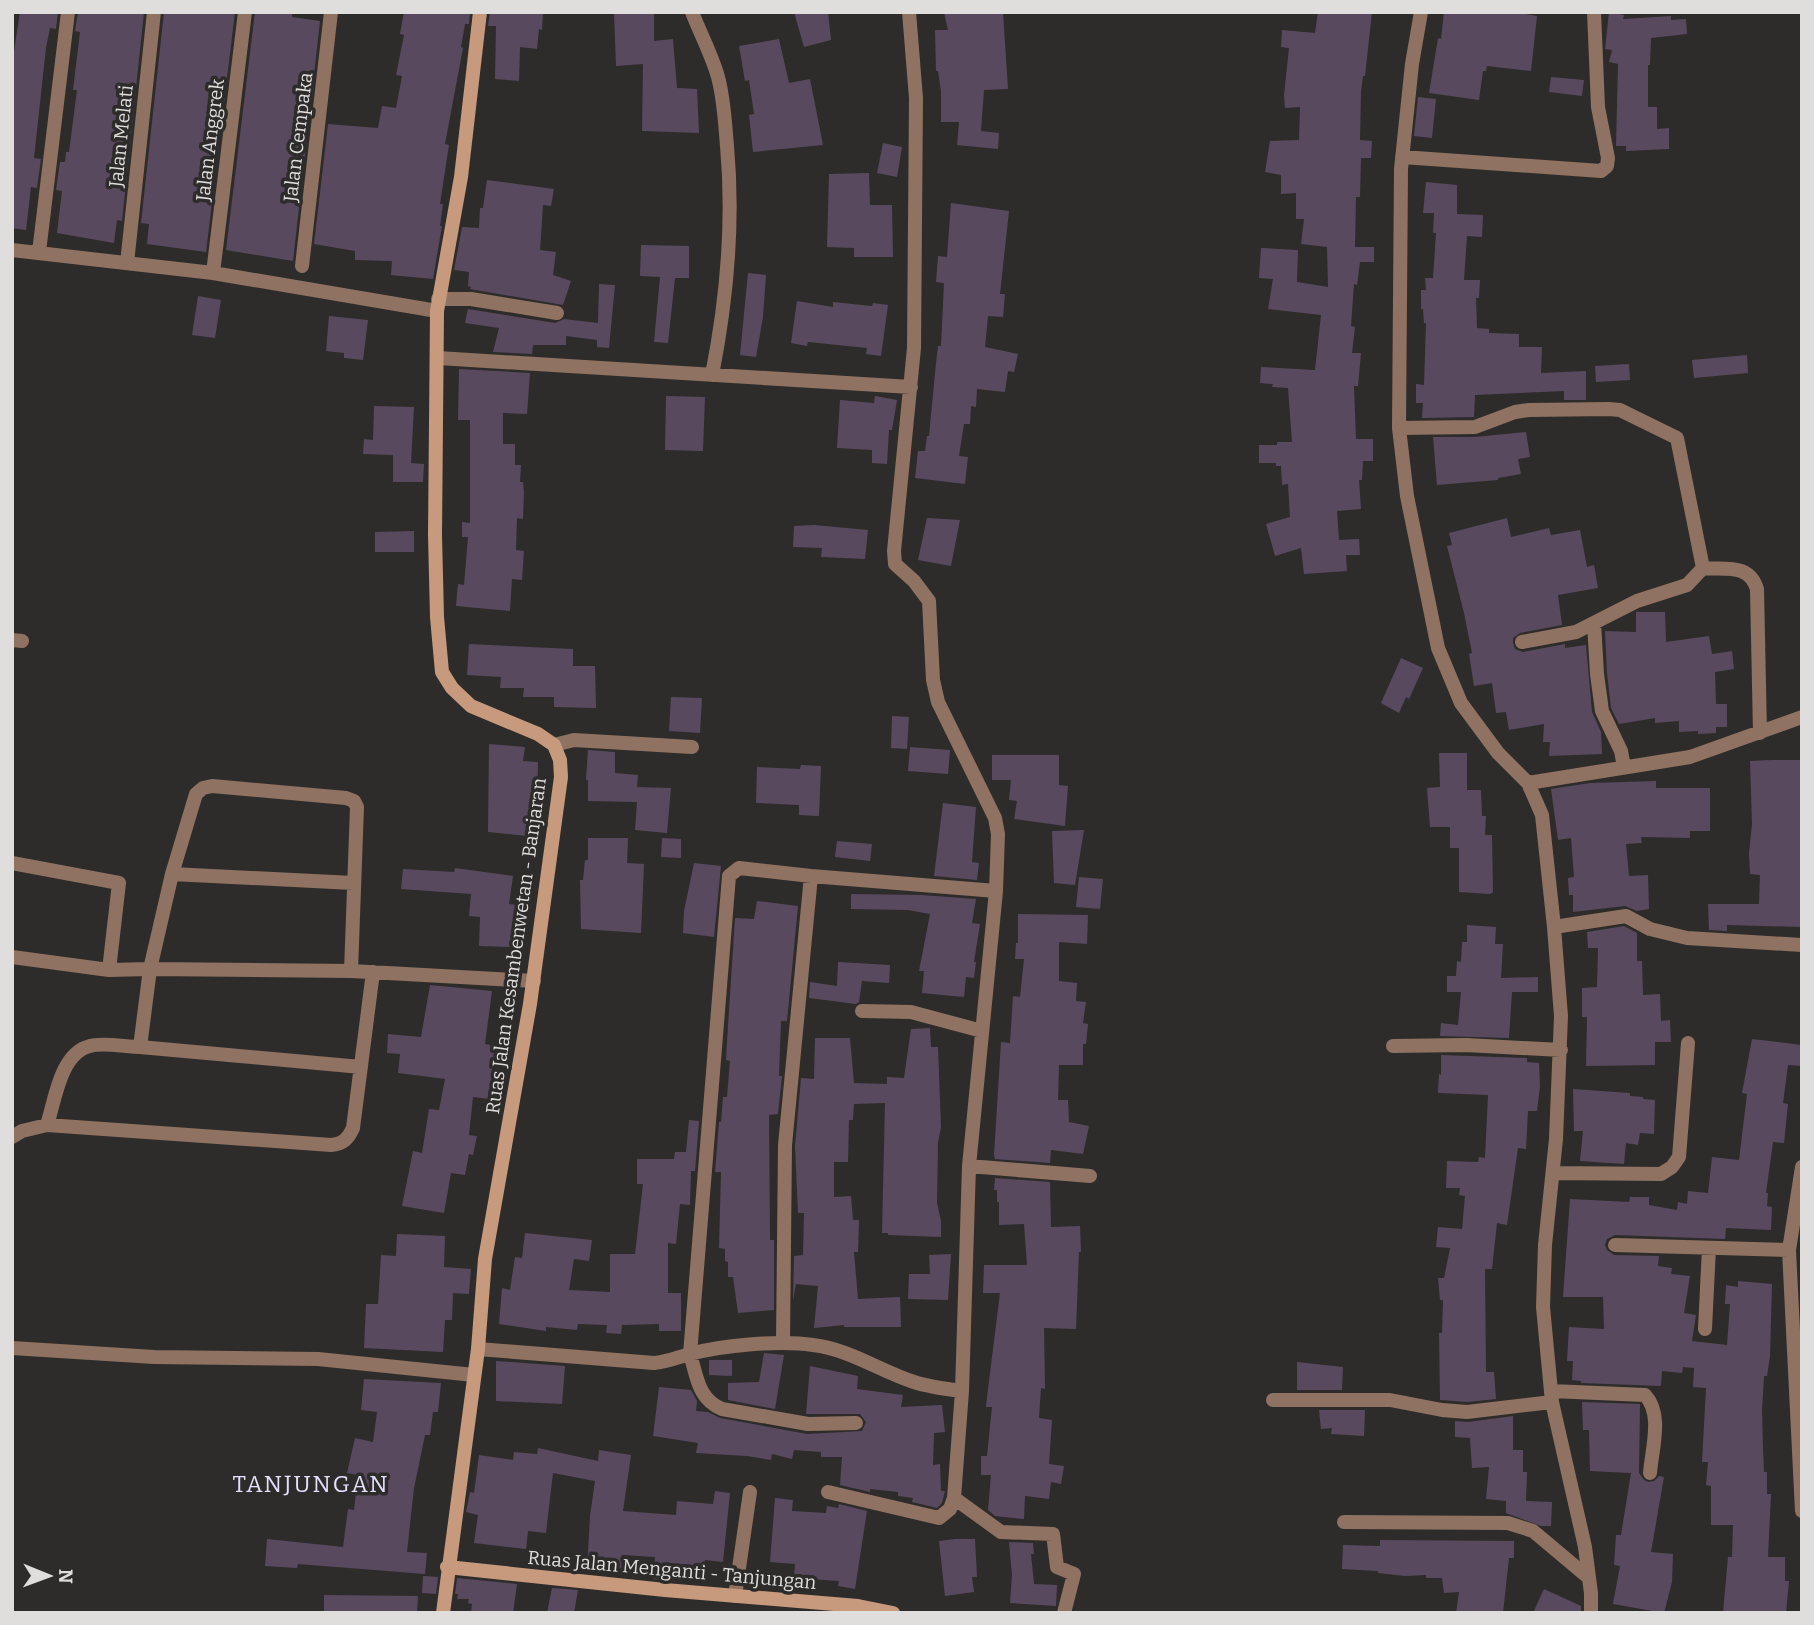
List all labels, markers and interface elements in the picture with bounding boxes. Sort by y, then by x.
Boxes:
street label: Jalan Cempaka [279,70,317,204]
street label: Jalan Anggrek [191,77,229,203]
street label: Jalan Melati [104,83,138,189]
street label: Ruas Jalan Kesambenwetan - Banjaran [481,776,551,1116]
district label: TANJUNGAN [233,1470,389,1498]
north arrow [14,1541,84,1611]
street label: Ruas Jalan Menganti - Tanjungan [527,1546,817,1594]
text: N [54,1569,77,1584]

